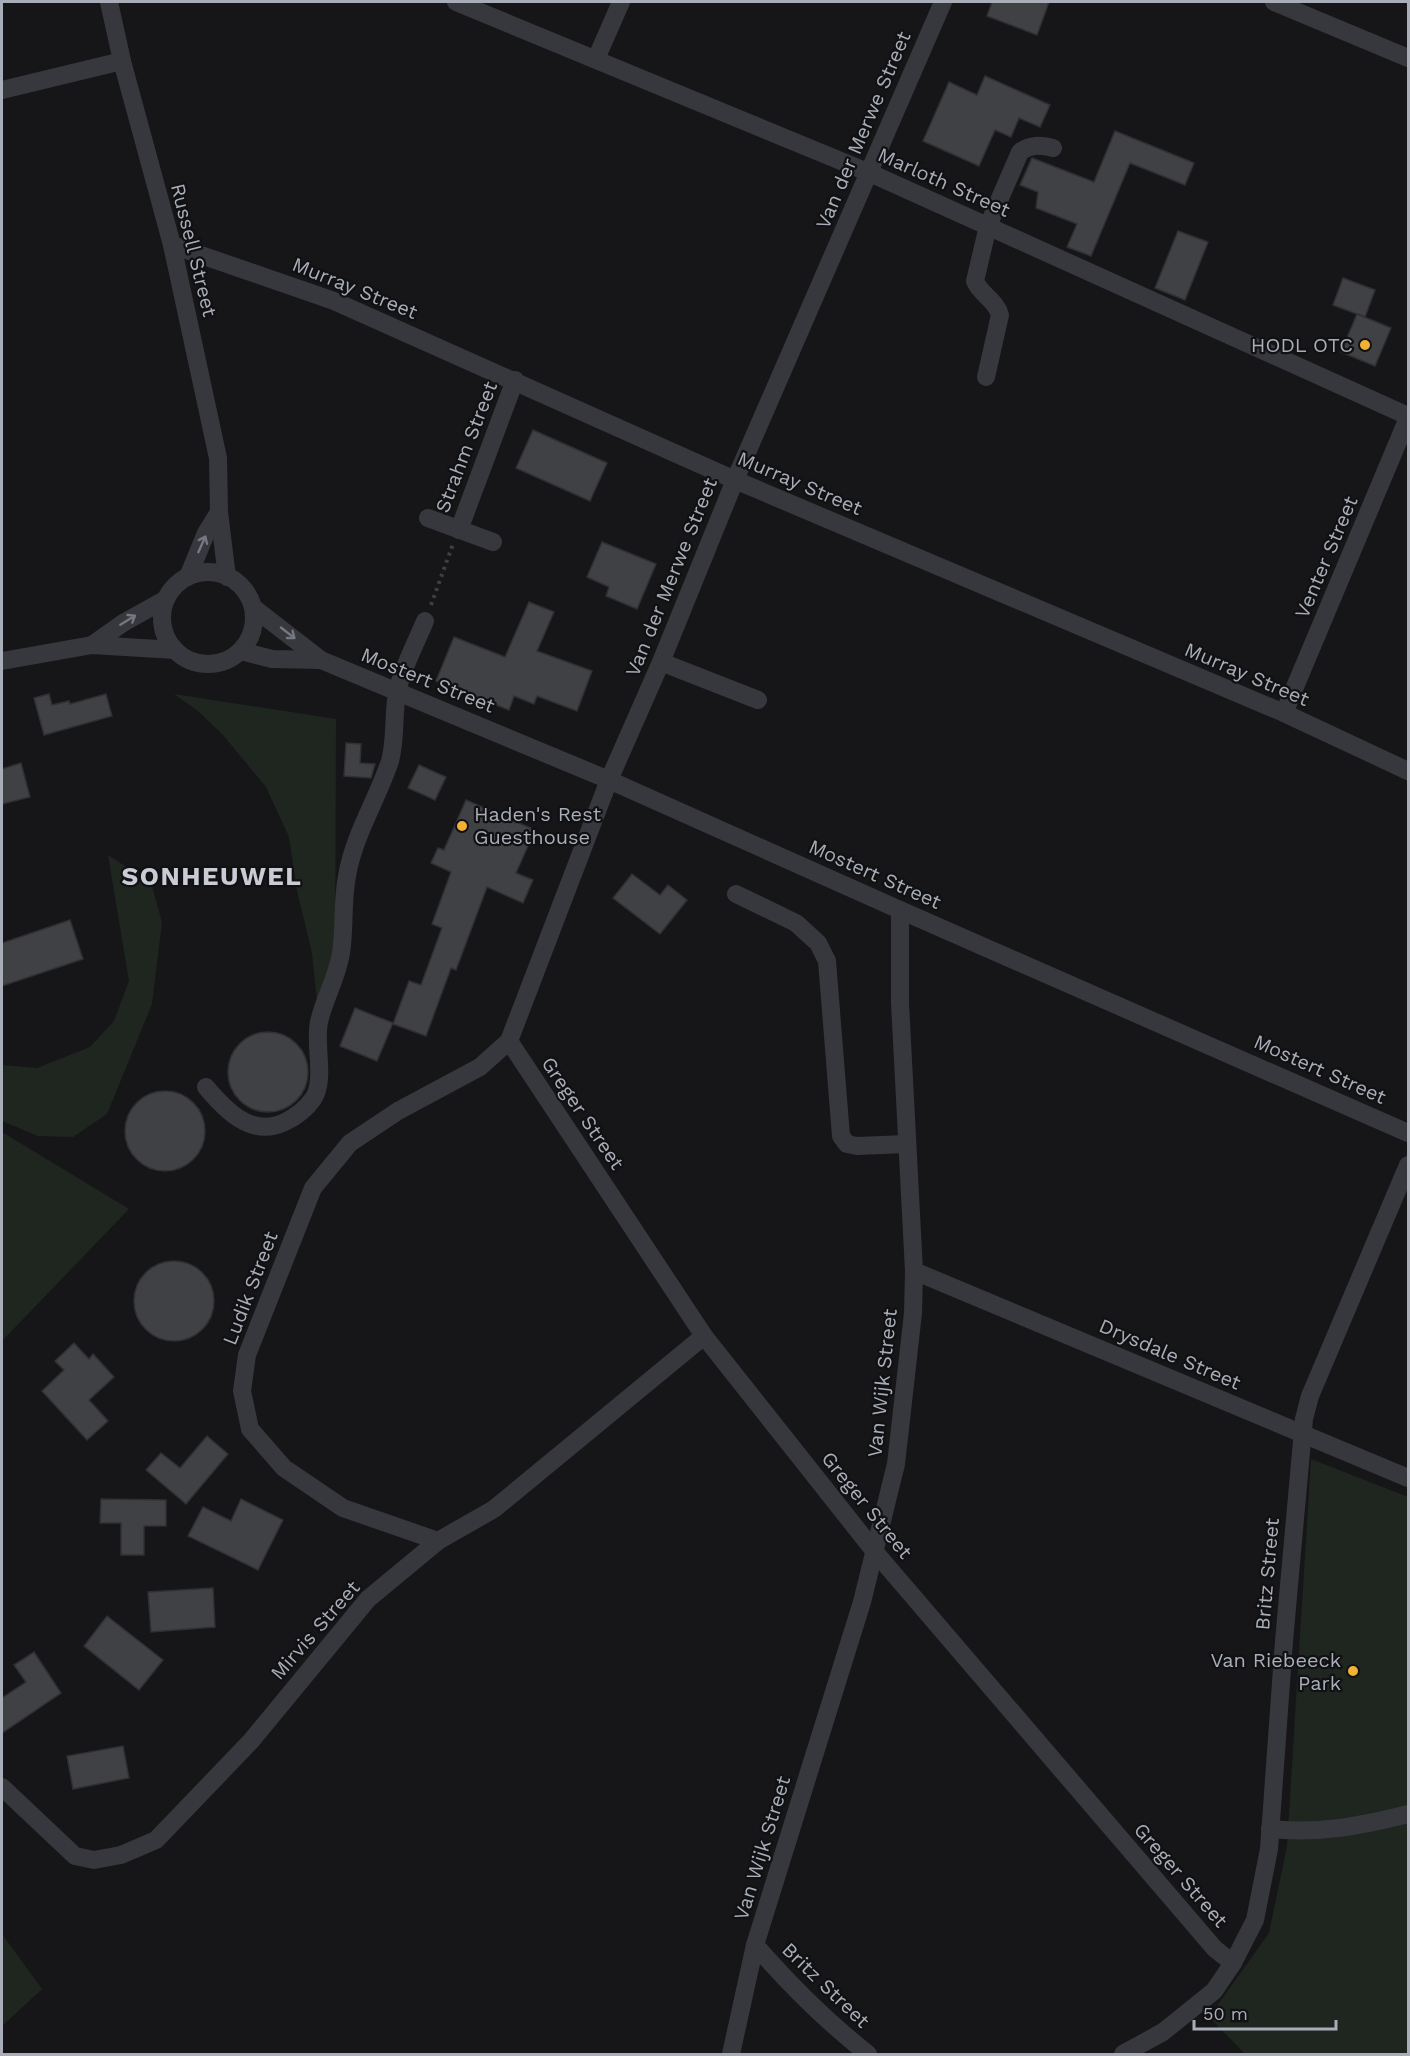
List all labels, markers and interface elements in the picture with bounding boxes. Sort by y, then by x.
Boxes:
street label: Van der Merwe Street [810,27,916,232]
street label: Marloth Street [874,142,1014,222]
street label: Russell Street [166,181,222,320]
street label: Murray Street [289,252,422,324]
place label: HODL OTC [1251,333,1353,357]
marker: HODL OTC [1358,338,1372,352]
street label: Strahm Street [430,377,502,516]
street label: Murray Street [734,446,866,520]
street label: Van der Merwe Street [620,473,722,680]
street label: Venter Street [1289,492,1363,622]
one-way arrow [196,535,208,553]
one-way arrow [119,614,136,626]
one-way arrow [280,627,296,640]
street label: Murray Street [1181,637,1313,711]
street label: Mostert Street [358,642,499,718]
place label: Haden's Rest Guesthouse [474,802,602,849]
marker: Haden's Rest Guesthouse [455,819,469,833]
street label: Mostert Street [805,834,945,914]
district label: SONHEUWEL [122,861,302,891]
street label: Mostert Street [1250,1029,1390,1109]
street label: Greger Street [536,1052,630,1174]
street label: Ludik Street [217,1227,283,1348]
street label: Van Wijk Street [862,1307,902,1459]
street label: Drysdale Street [1096,1313,1245,1395]
street label: Greger Street [817,1447,918,1564]
street label: Britz Street [1250,1516,1284,1631]
street label: Mirvis Street [265,1575,365,1685]
place label: Van Riebeeck Park [1211,1648,1341,1695]
marker: Van Riebeeck Park [1346,1664,1360,1678]
street label: Van Wijk Street [729,1772,796,1923]
street label: Greger Street [1129,1818,1233,1933]
street label: Britz Street [777,1937,875,2033]
scale bar [1194,1993,1336,2031]
text: 50 m [1203,2003,1248,2024]

